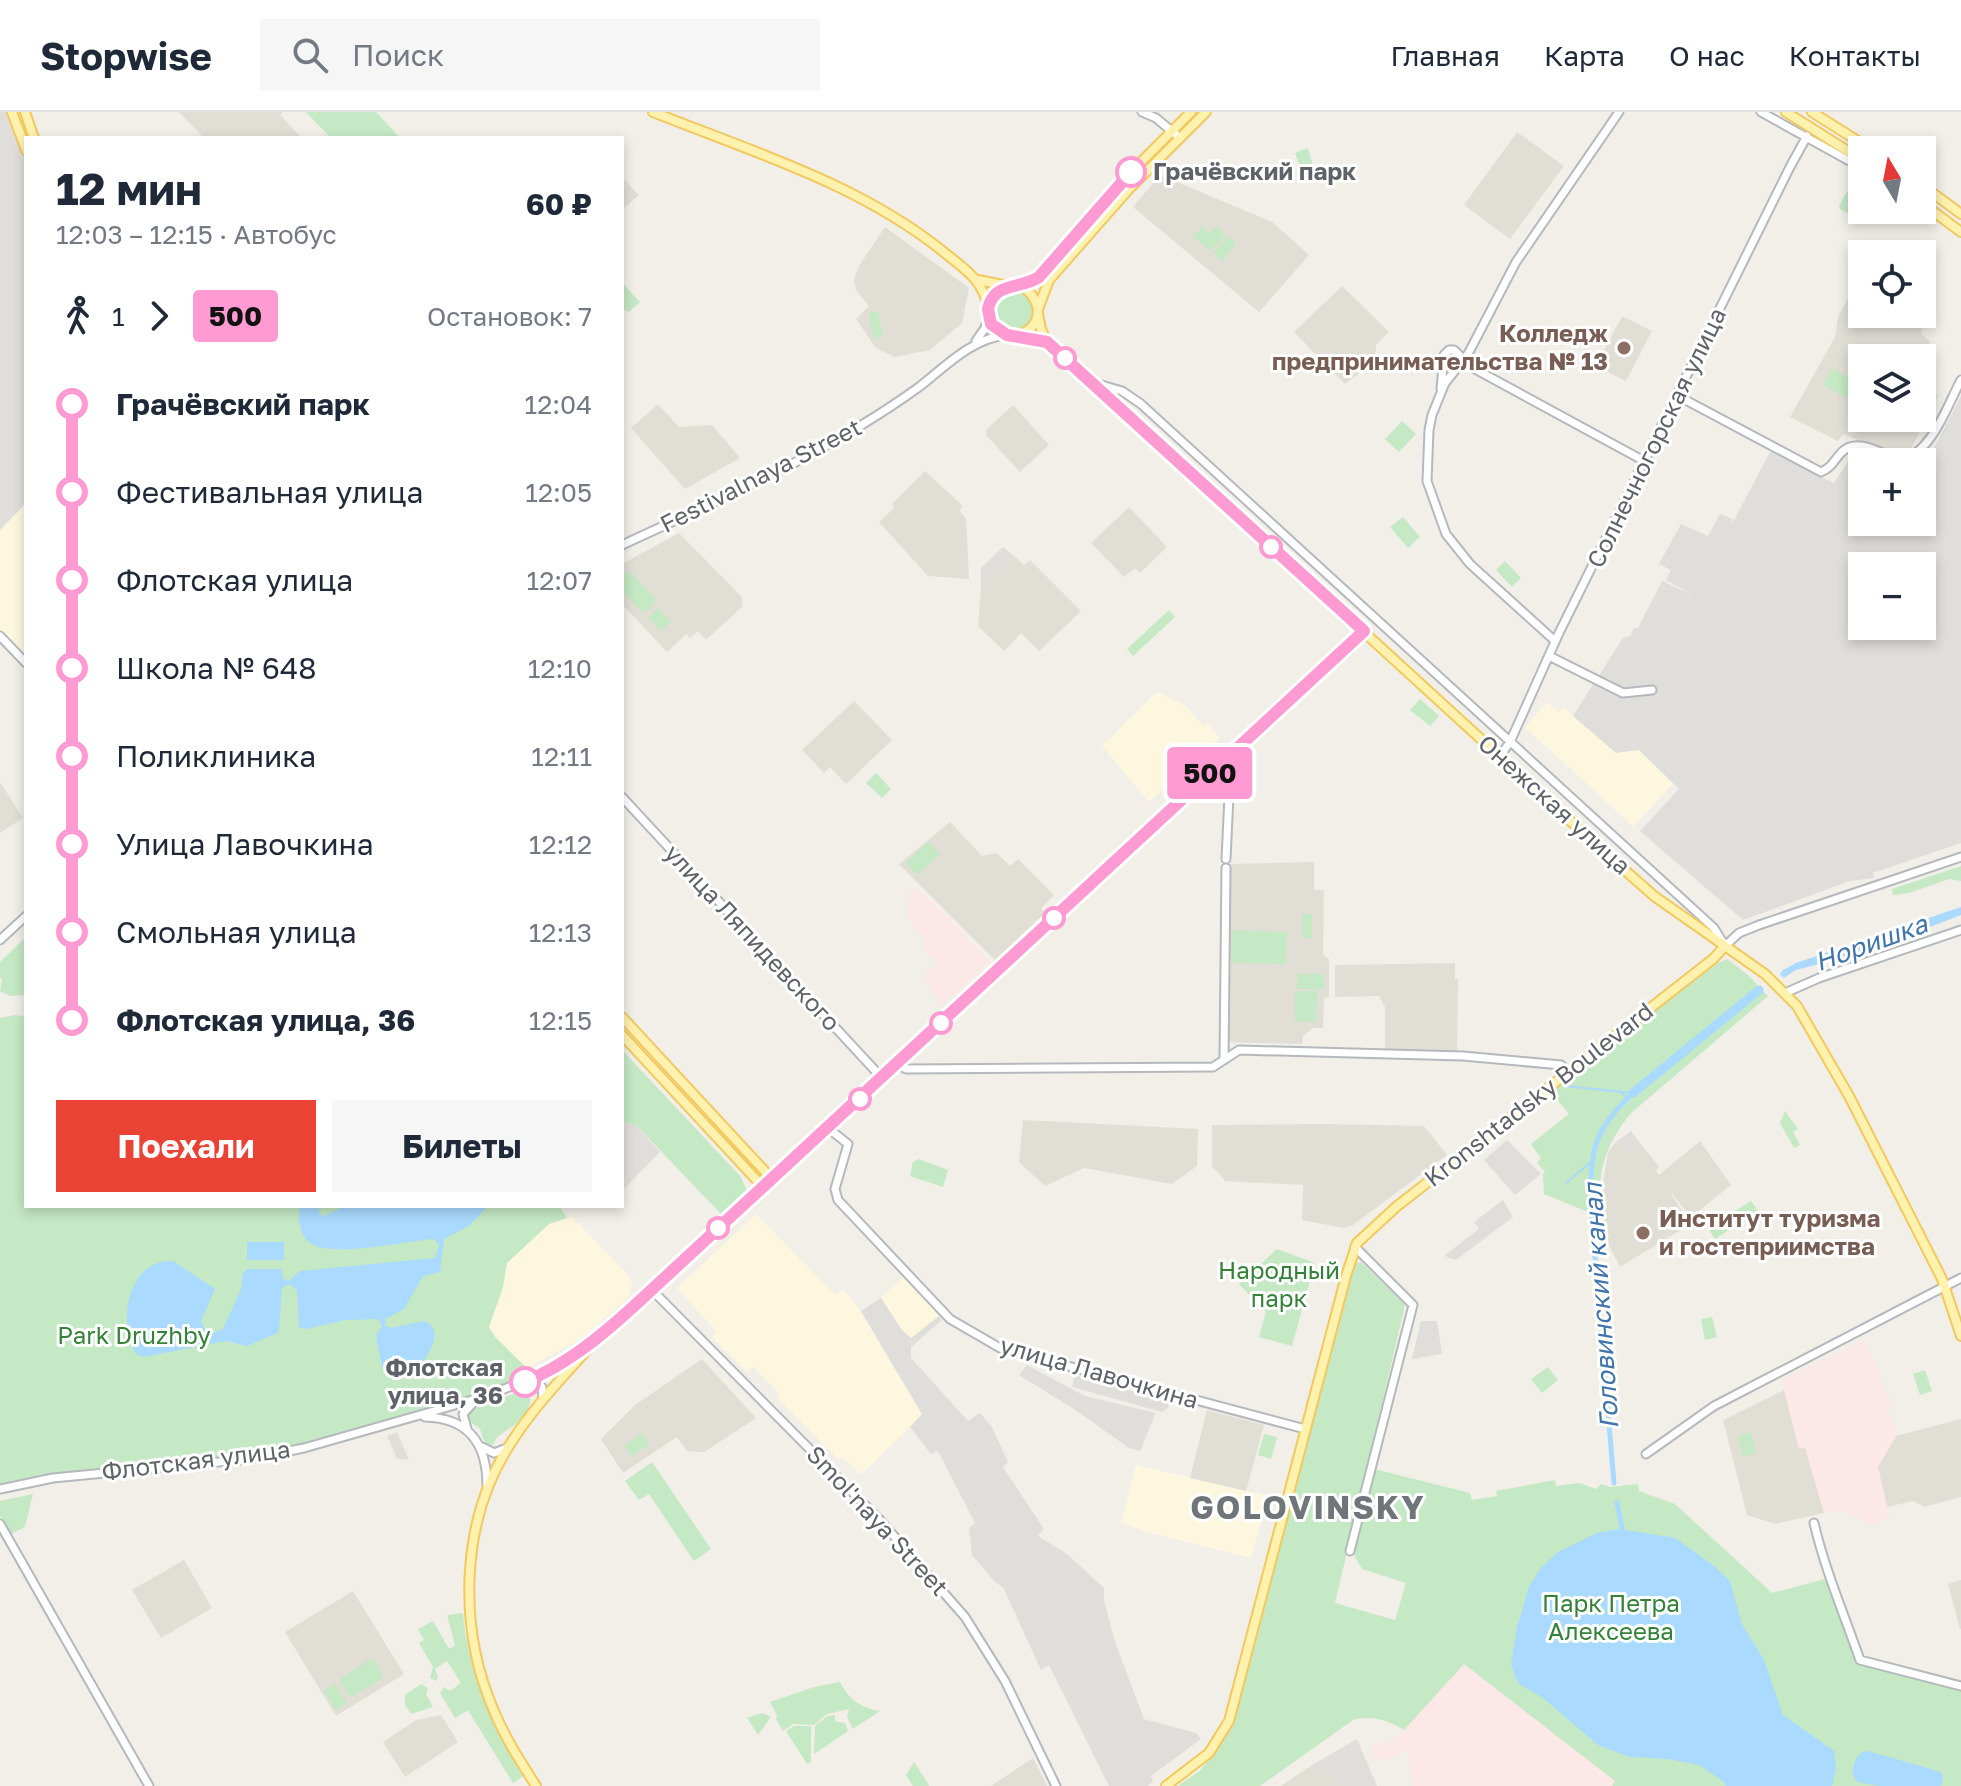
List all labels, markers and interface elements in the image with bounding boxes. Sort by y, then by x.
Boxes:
search box [260,19,820,91]
text: Stopwise [40,33,212,78]
icon: search [288,33,332,77]
text: Поиск [352,37,444,73]
text: Главная [1390,39,1500,72]
text: Карта [1544,39,1625,72]
text: О нас [1669,39,1745,72]
text: Контакты [1789,39,1921,72]
north arrow [1848,136,1936,224]
map controls [1848,136,1936,640]
place label: Грачёвский парк [1153,156,1356,185]
marker: Грачёвский парк [1116,157,1146,187]
text: 12 мин [56,162,202,215]
text: 60 ₽ [526,186,592,222]
text: 12:03 – 12:15 · Автобус [56,219,337,250]
button: locate [1848,240,1936,328]
icon: walk [56,294,100,338]
icon: forward [137,294,181,338]
text: 500 [209,299,262,332]
text: 1 [112,301,125,332]
text: Остановок: 7 [427,301,592,332]
street label: Солнечногорская улица [1580,303,1731,572]
place label: Колледж предпринимательства № 13 [1272,318,1608,375]
marker: Колледж предпринимательства № 13 [1615,339,1633,357]
button: layers [1848,344,1936,432]
unlabelled marker [1054,347,1076,369]
text: Грачёвский парк [116,386,370,422]
text: 12:04 [525,389,592,420]
street label: Festivalnaya Street [655,411,866,538]
button: + [1848,448,1936,536]
text: Фестивальная улица [116,474,424,510]
text: 12:05 [525,477,592,508]
unlabelled marker [1260,536,1282,558]
button: − [1848,552,1936,640]
text: Флотская улица [116,562,353,598]
text: 12:07 [527,565,592,596]
text: Школа № 648 [116,650,317,686]
text: 12:10 [528,653,592,684]
street label: Онежская улица [1473,728,1637,880]
text: Поликлиника [116,738,316,774]
text: 12:11 [531,741,592,772]
line badge: 500 [1164,747,1256,799]
text: 500 [1183,756,1237,789]
text: Улица Лавочкина [116,826,374,862]
text: 12:12 [529,829,592,860]
street label: улица Ляпидевского [659,838,847,1036]
unlabelled marker [1043,907,1065,929]
water label: Норишка [1810,907,1933,977]
text: Смольная улица [116,914,357,950]
text: 12:13 [529,917,592,948]
street label: Kronshtadsky Boulevard [1418,996,1658,1192]
text: Флотская улица, 36 [116,1002,415,1038]
text: 12:15 [529,1005,592,1036]
unlabelled marker [930,1012,952,1034]
unlabelled marker [849,1088,871,1110]
button: Поехали [56,1100,316,1192]
button: Билеты [332,1100,592,1192]
water label: Головинский канал [1576,1180,1625,1430]
place label: Институт туризма и гостеприимства [1659,1203,1881,1260]
unlabelled marker [707,1217,729,1239]
marker: Институт туризма и гостеприимства [1634,1224,1652,1242]
park label: Народный парк [1218,1255,1340,1312]
park label: Park Druzhby [57,1320,211,1349]
street label: улица Лавочкина [997,1329,1202,1414]
place label: Флотская улица, 36 [385,1352,503,1409]
marker: Флотская улица, 36 [510,1367,540,1397]
street label: Флотская улица [100,1434,292,1485]
street label: Smol'naya Street [801,1439,955,1601]
district label: GOLOVINSKY [1190,1488,1426,1526]
park label: Парк Петра Алексеева [1542,1588,1680,1645]

